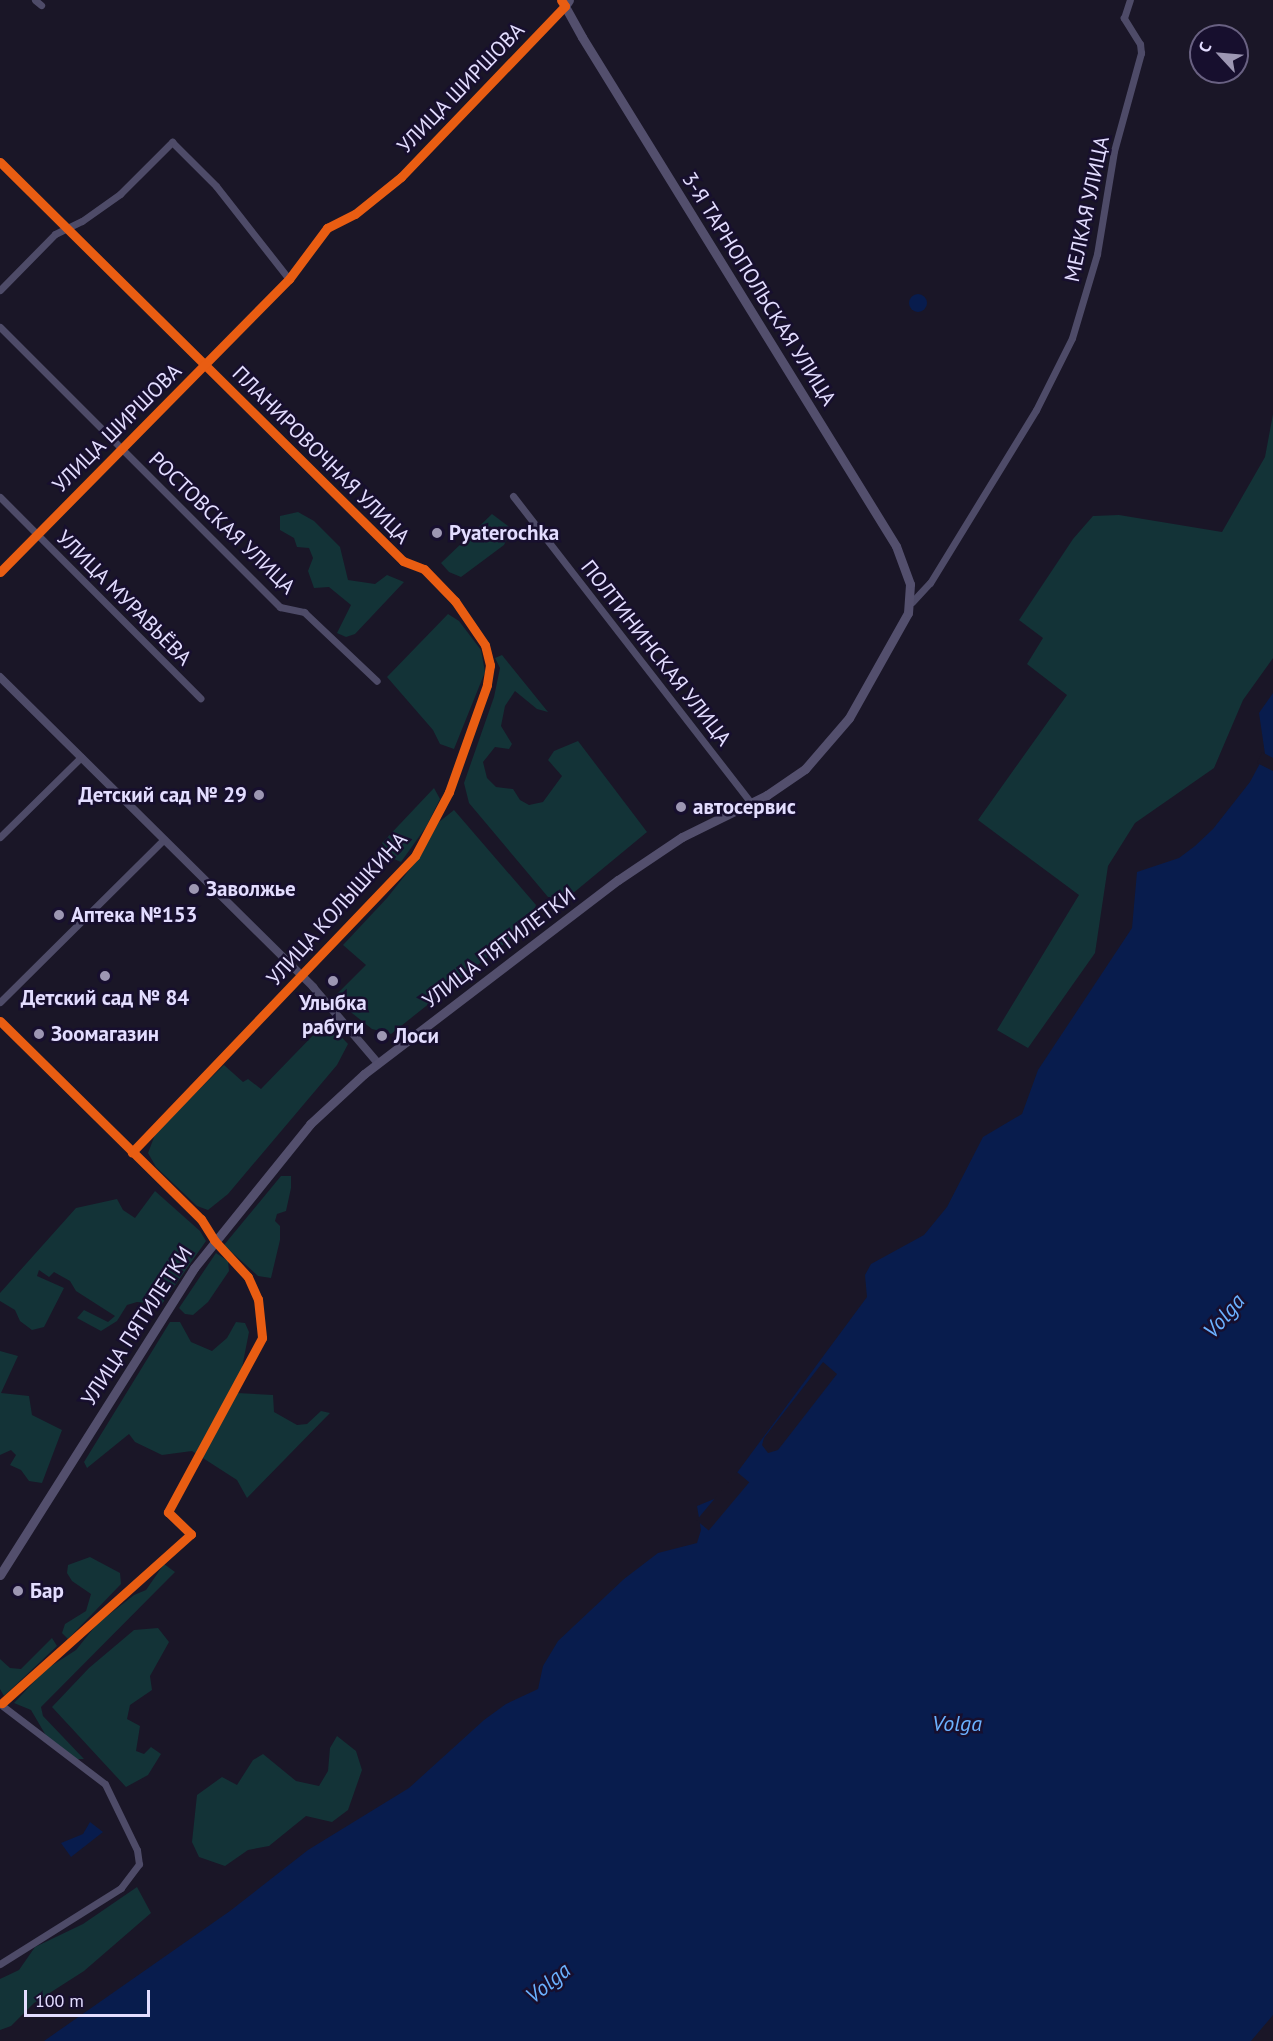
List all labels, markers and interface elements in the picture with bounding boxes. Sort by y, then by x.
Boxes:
street label: УЛИЦА ШИРШОВА [392,17,530,159]
north arrow [1189,24,1249,84]
text: С [1194,39,1216,55]
street label: МЕЛКАЯ УЛИЦА [1059,134,1115,284]
street label: 3-Я ТАРНОПОЛЬСКАЯ УЛИЦА [676,167,842,411]
street label: УЛИЦА ШИРШОВА [47,358,187,498]
street label: ПЛАНИРОВОЧНАЯ УЛИЦА [227,361,415,549]
street label: РОСТОВСКАЯ УЛИЦА [143,446,301,600]
place label: Pyaterochka [449,520,559,546]
street label: УЛИЦА МУРАВЬЁВА [51,525,197,671]
marker: Pyaterochka [430,526,444,540]
street label: ПОЛТИНИНСКАЯ УЛИЦА [575,555,737,751]
place label: Детский сад № 29 [79,782,247,808]
marker: Детский сад № 29 [252,788,266,802]
place label: автосервис [693,794,796,820]
marker: автосервис [674,800,688,814]
street label: УЛИЦА КОЛЫШКИНА [261,827,413,991]
place label: Заволжье [206,876,296,902]
marker: Заволжье [187,882,201,896]
street label: УЛИЦА ПЯТИЛЕТКИ [417,882,581,1014]
place label: Аптека №153 [71,902,197,928]
marker: Аптека №153 [52,908,66,922]
marker: Детский сад № 84 [98,969,112,983]
marker: Улыбка рабуги [326,974,340,988]
place label: Детский сад № 84 [21,985,189,1011]
place label: Улыбка рабуги [299,990,367,1040]
place label: Зоомагазин [51,1021,159,1047]
place label: Лоси [394,1023,439,1049]
marker: Зоомагазин [32,1027,46,1041]
marker: Лоси [375,1029,389,1043]
street label: УЛИЦА ПЯТИЛЕТКИ [76,1241,198,1411]
water label: Volga [1198,1289,1250,1343]
place label: Бар [30,1578,64,1604]
marker: Бар [11,1584,25,1598]
water label: Volga [932,1711,982,1737]
water label: Volga [520,1957,576,2009]
scale bar [27,1978,153,2016]
text: 100 m [35,1989,84,2012]

